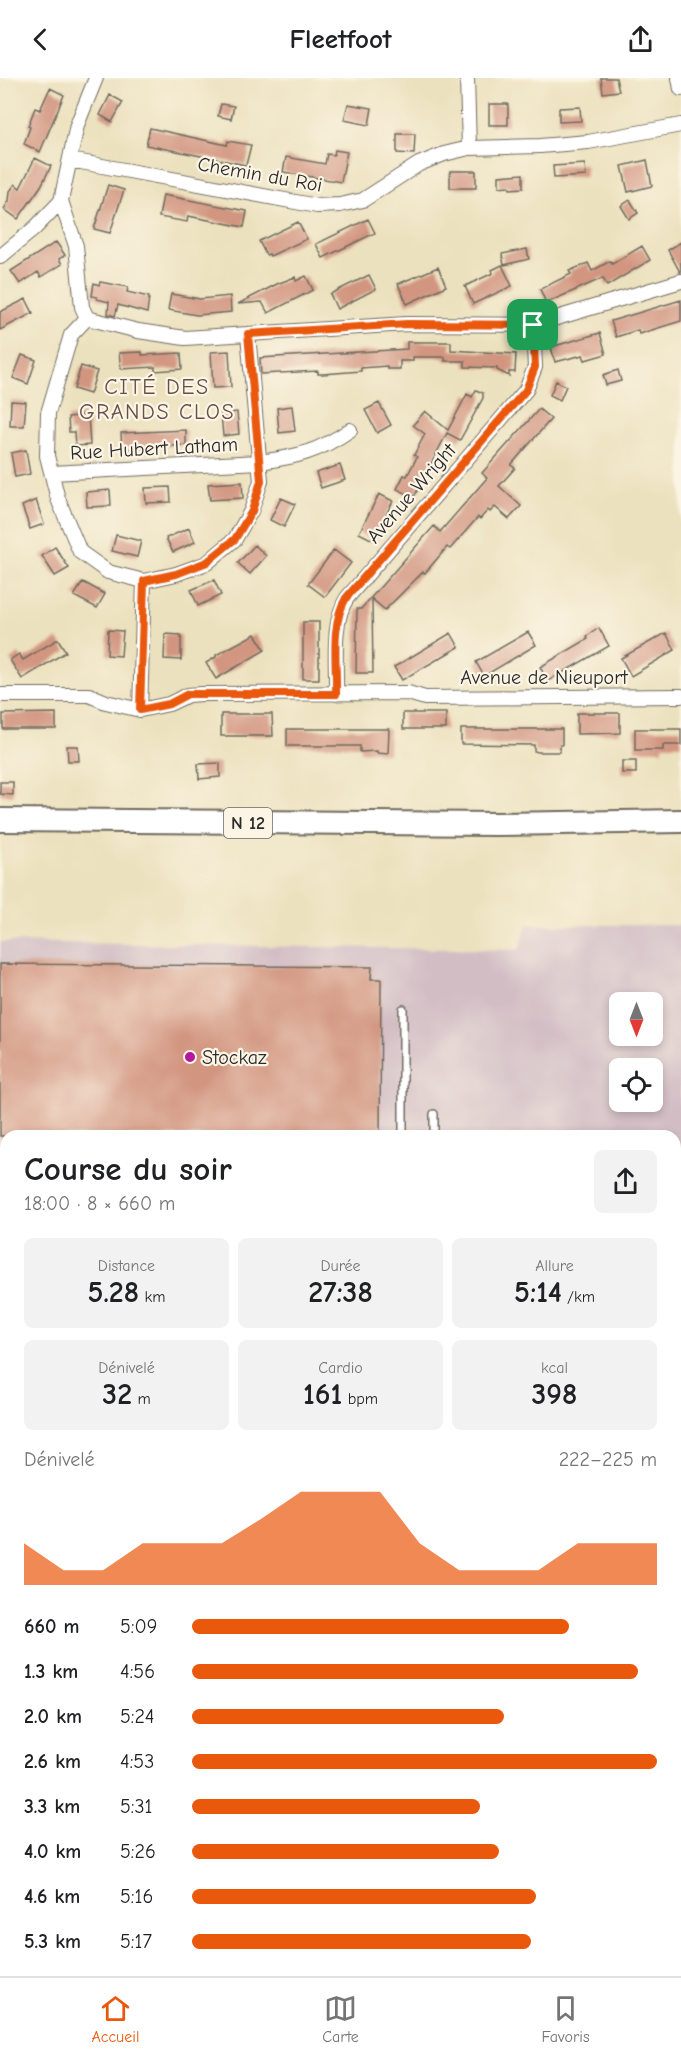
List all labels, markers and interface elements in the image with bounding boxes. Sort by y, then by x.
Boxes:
icon: back [24,23,57,56]
icon: share [624,23,657,56]
text: Fleetfoot [289,24,392,55]
street label: Chemin du Roi [196,152,324,197]
pin [507,299,558,350]
icon: arrive [516,308,549,341]
district label: CITÉ DES GRANDS CLOS [79,374,235,425]
street label: Rue Hubert Latham [70,433,238,464]
street label: Avenue Wright [362,438,462,548]
street label: Avenue de Nieuport [460,666,629,689]
road number: N 12 [224,808,272,838]
north arrow [609,992,663,1046]
map controls [609,992,663,1112]
place label: Stockaz [202,1046,267,1069]
marker: Stockaz [183,1050,197,1064]
button: locate [609,1058,663,1112]
text: Course du soir [24,1150,232,1188]
button: share [594,1150,657,1213]
text: 18:00 · 8 × 660 m [24,1192,175,1215]
text: Distance [98,1257,155,1275]
text: Durée [320,1257,361,1275]
text: Allure [535,1257,574,1275]
text: 5.28 [88,1275,139,1310]
text: 27:38 [308,1275,373,1310]
text: 5:14 [514,1275,562,1310]
text: km [139,1288,166,1306]
text: /km [562,1288,595,1306]
text: Dénivelé [98,1359,155,1377]
text: Cardio [318,1359,363,1377]
text: kcal [541,1359,568,1377]
text: 32 [102,1377,132,1412]
text: 161 [303,1377,342,1412]
text: 398 [532,1377,577,1412]
text: m [132,1390,151,1408]
text: bpm [342,1390,378,1408]
text: Dénivelé [24,1448,95,1471]
text: 222–225 m [559,1448,657,1471]
text: 660 m [24,1615,79,1638]
text: 5:09 [120,1615,157,1638]
text: 1.3 km [24,1660,78,1683]
text: 4:56 [120,1660,155,1683]
text: 2.0 km [24,1705,82,1728]
text: 5:24 [120,1705,155,1728]
text: 2.6 km [24,1750,81,1773]
text: 4:53 [120,1750,154,1773]
text: 3.3 km [24,1795,80,1818]
text: 5:31 [120,1795,153,1818]
text: 4.0 km [24,1840,81,1863]
text: 5:26 [120,1840,156,1863]
text: 4.6 km [24,1885,80,1908]
text: 5:16 [120,1885,153,1908]
text: 5.3 km [24,1930,81,1953]
text: 5:17 [120,1930,152,1953]
tab: Accueil [91,1992,139,2046]
tab: Carte [322,1992,359,2046]
tab: Favoris [542,1992,590,2046]

